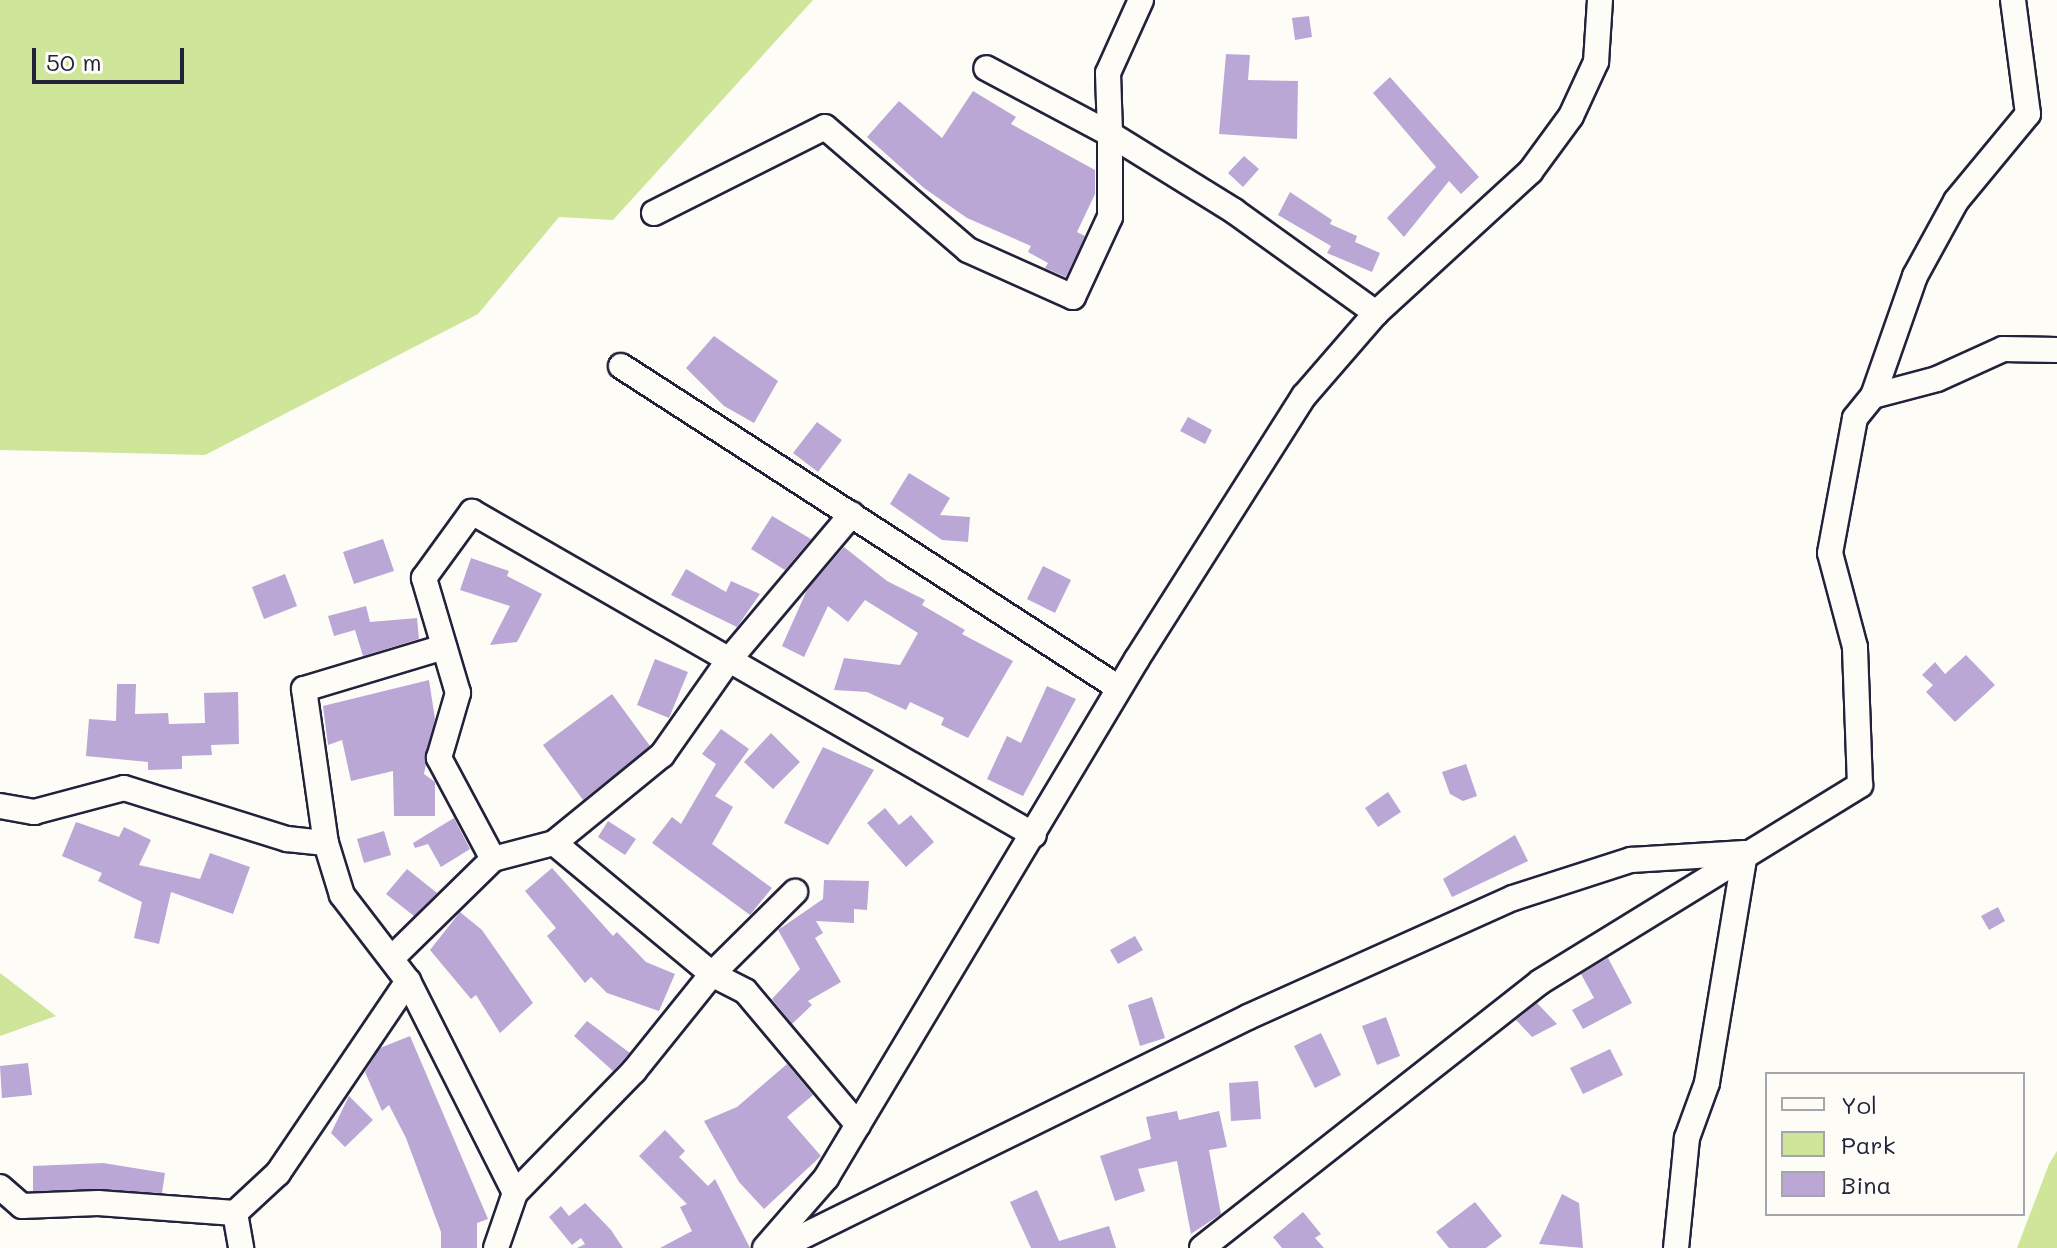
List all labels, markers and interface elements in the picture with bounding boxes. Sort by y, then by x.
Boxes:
scale bar [36,32,188,82]
text: 50 m [46,46,102,77]
legend [1765,1072,2025,1216]
text: Yol [1841,1089,1877,1120]
text: Park [1841,1129,1895,1160]
text: Bina [1841,1169,1892,1200]

